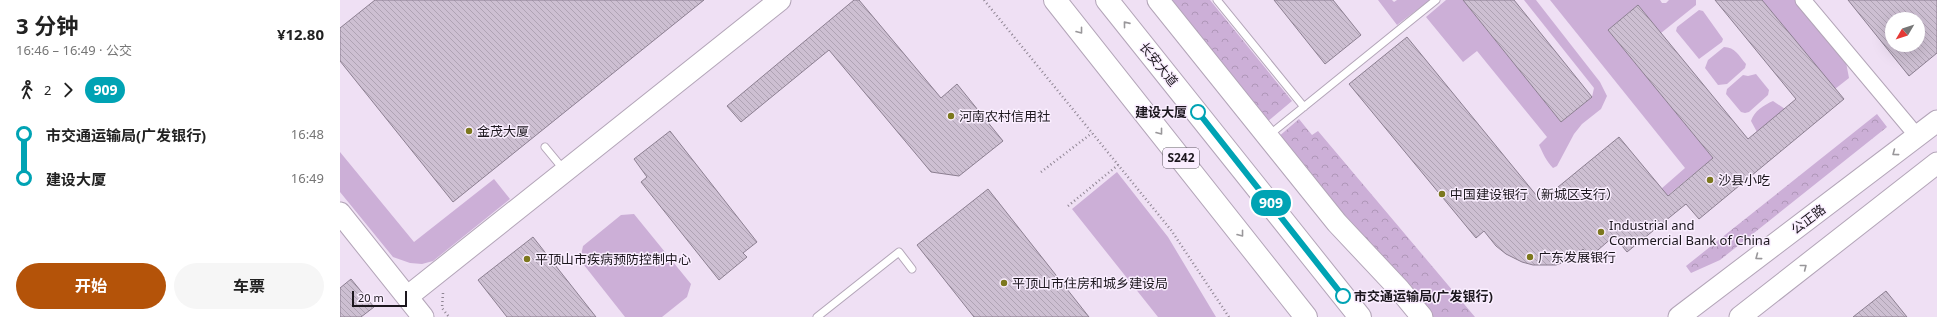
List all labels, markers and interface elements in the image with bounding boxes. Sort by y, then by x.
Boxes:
text: 3 分钟 [16,10,78,40]
north arrow [1885,12,1925,52]
map controls [1885,12,1925,52]
one-way arrow [1124,21,1131,28]
text: ¥12.80 [277,24,324,44]
one-way arrow [1075,26,1082,33]
street label: 长安大道 [1136,38,1182,90]
text: 16:46 – 16:49 · 公交 [16,41,132,59]
icon: walk [16,79,38,101]
icon: forward [57,79,79,101]
text: 909 [93,80,117,99]
text: 2 [44,81,51,99]
place label: 建设大厦 [1135,103,1187,121]
marker: 建设大厦 [1190,104,1206,120]
place label: 河南农村信用社 [959,107,1050,125]
marker: 河南农村信用社 [946,111,956,121]
place label: 金茂大厦 [477,122,529,140]
text: 市交通运输局(广发银行) [46,125,206,145]
text: 16:48 [291,125,324,143]
marker: 金茂大厦 [464,126,474,136]
one-way arrow [1156,128,1163,135]
road number: S242 [1163,148,1199,168]
one-way arrow [1892,148,1899,155]
text: 建设大厦 [46,169,106,189]
text: 16:49 [291,169,324,187]
place label: 沙县小吃 [1718,171,1770,189]
marker: 沙县小吃 [1705,175,1715,185]
place label: 中国建设银行（新城区支行） [1450,185,1619,203]
marker: 中国建设银行（新城区支行） [1437,189,1447,199]
line badge: 909 [1248,190,1294,216]
text: 909 [1259,193,1283,212]
street label: 公正路 [1787,200,1829,238]
place label: Industrial and Commercial Bank of China [1609,216,1770,249]
marker: Industrial and Commercial Bank of China [1596,227,1606,237]
one-way arrow [1236,230,1243,237]
place label: 广东发展银行 [1538,248,1616,266]
place label: 平顶山市疾病预防控制中心 [535,250,691,268]
marker: 广东发展银行 [1525,252,1535,262]
one-way arrow [1755,252,1762,259]
marker: 平顶山市疾病预防控制中心 [522,254,532,264]
button: 开始 [16,263,166,309]
button: 车票 [174,263,324,309]
one-way arrow [1800,265,1807,272]
place label: 平顶山市住房和城乡建设局 [1012,274,1168,292]
marker: 平顶山市住房和城乡建设局 [999,278,1009,288]
place label: 市交通运输局(广发银行) [1354,287,1493,305]
marker: 市交通运输局(广发银行) [1335,288,1351,304]
scale bar [352,289,407,308]
text: 20 m [358,290,384,305]

